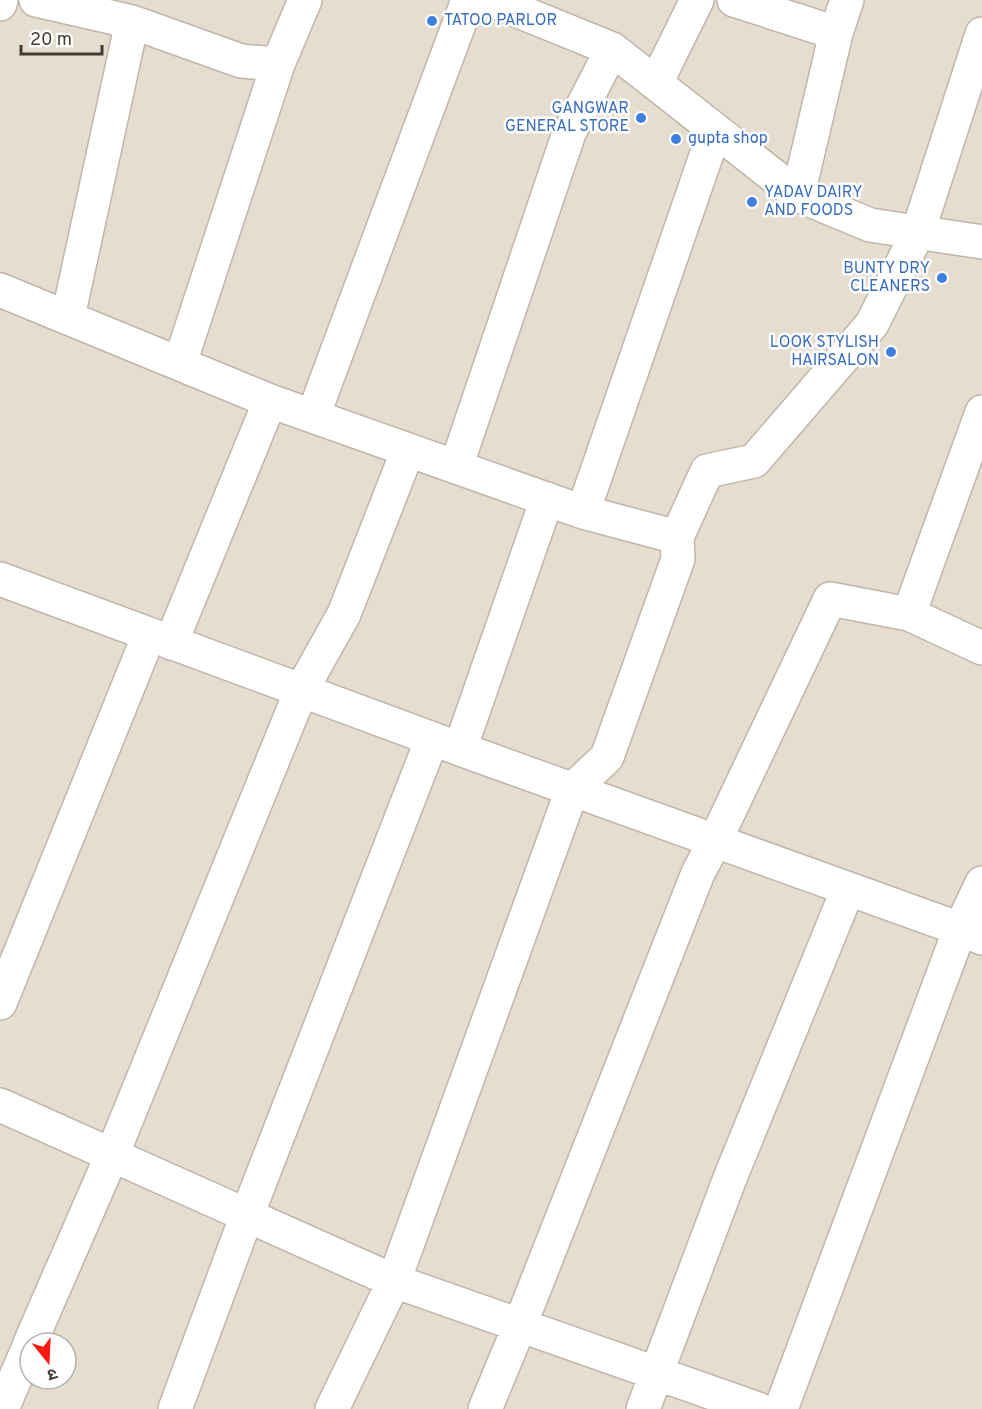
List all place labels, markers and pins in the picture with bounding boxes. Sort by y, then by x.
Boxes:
place label: TATOO PARLOR [444,11,557,31]
marker: TATOO PARLOR [425,14,439,28]
place label: GANGWAR GENERAL STORE [505,99,629,137]
marker: GANGWAR GENERAL STORE [634,111,648,125]
place label: gupta shop [688,129,768,149]
marker: gupta shop [669,132,683,146]
place label: YADAV DAIRY AND FOODS [764,183,862,221]
marker: YADAV DAIRY AND FOODS [745,195,759,209]
place label: BUNTY DRY CLEANERS [843,259,930,297]
marker: BUNTY DRY CLEANERS [935,271,949,285]
place label: LOOK STYLISH HAIRSALON [770,333,879,371]
marker: LOOK STYLISH HAIRSALON [884,345,898,359]

